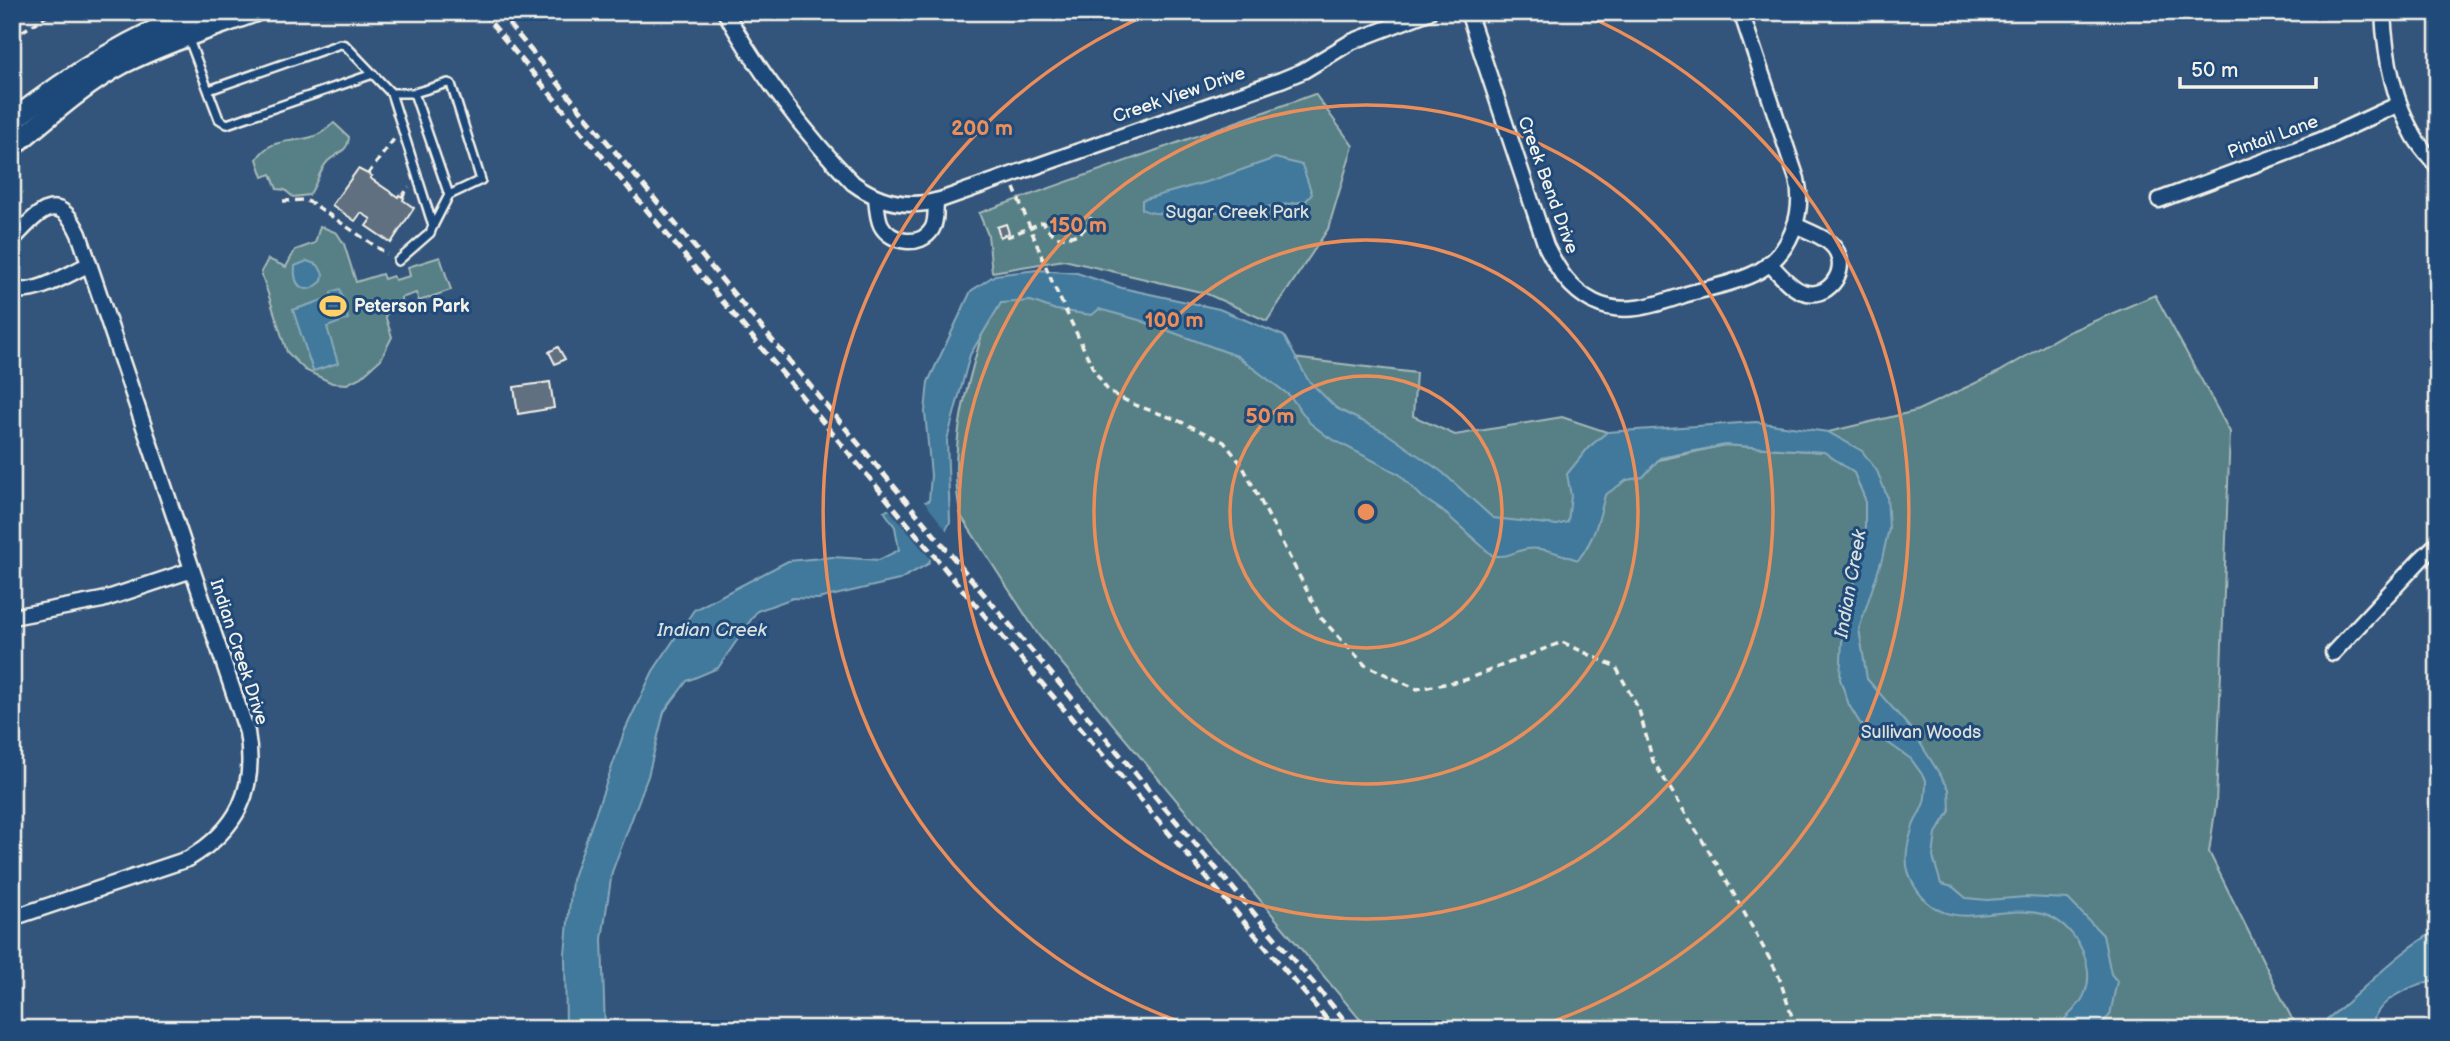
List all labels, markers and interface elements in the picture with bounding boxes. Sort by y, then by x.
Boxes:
scale bar [2180,46,2317,90]
text: 50 m [2191,58,2238,83]
street label: Creek View Drive [1110,62,1248,128]
street label: Pintail Lane [2225,111,2321,163]
street label: Creek Bend Drive [1513,113,1583,257]
text: 200 m [951,116,1013,141]
park label: Sugar Creek Park [1166,202,1309,223]
text: 150 m [1049,213,1107,238]
sports icon: Peterson Park [318,291,348,321]
place label: Peterson Park [354,296,470,317]
text: 100 m [1145,308,1203,333]
text: 50 m [1246,404,1294,429]
centre of rings [1354,500,1378,524]
water label: Indian Creek [1830,527,1872,641]
street label: Indian Creek Drive [206,577,273,728]
water label: Indian Creek [656,619,768,642]
park label: Sullivan Woods [1861,722,1981,743]

